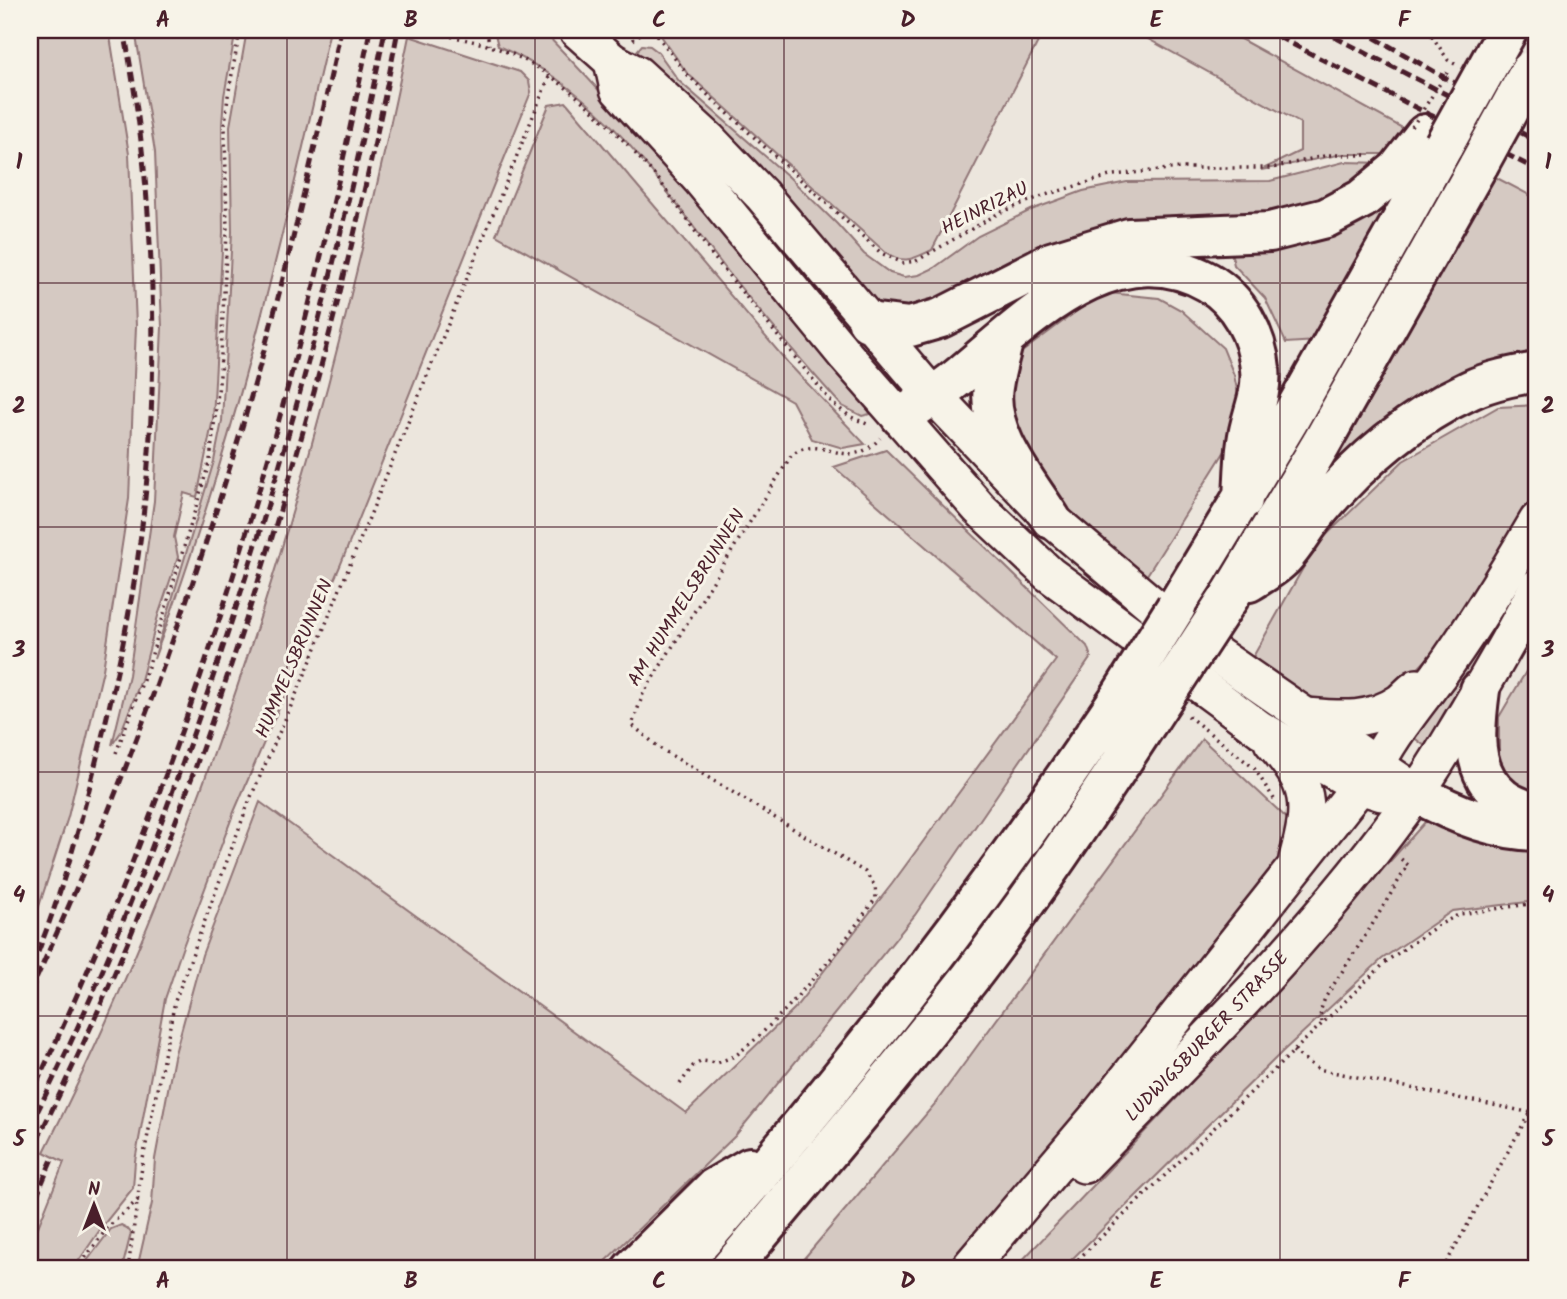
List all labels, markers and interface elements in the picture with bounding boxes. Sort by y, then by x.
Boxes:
text: A [156,3,170,39]
text: B [404,3,418,39]
text: C [652,3,666,39]
text: D [900,3,916,39]
text: E [1150,3,1164,39]
text: F [1398,3,1412,39]
text: 1 [16,145,23,181]
text: 1 [1545,145,1552,181]
street label: HEINRIZAU [936,174,1034,244]
text: 2 [12,389,26,425]
text: 2 [1541,389,1555,425]
street label: AM HUMMELSBRUNNEN [620,503,754,692]
street label: HUMMELSBRUNNEN [248,575,342,743]
text: 3 [12,633,26,669]
text: 3 [1541,633,1555,669]
text: 4 [13,878,26,914]
text: 4 [1542,878,1555,914]
street label: LUDWIGSBURGER STRASSE [1118,944,1297,1129]
text: 5 [12,1122,27,1158]
text: 5 [1541,1122,1556,1158]
north arrow [60,1170,130,1240]
text: N [88,1175,100,1205]
text: A [156,1264,170,1299]
text: B [404,1264,418,1299]
text: C [652,1264,666,1299]
text: D [900,1264,916,1299]
text: E [1150,1264,1164,1299]
text: F [1398,1264,1412,1299]

